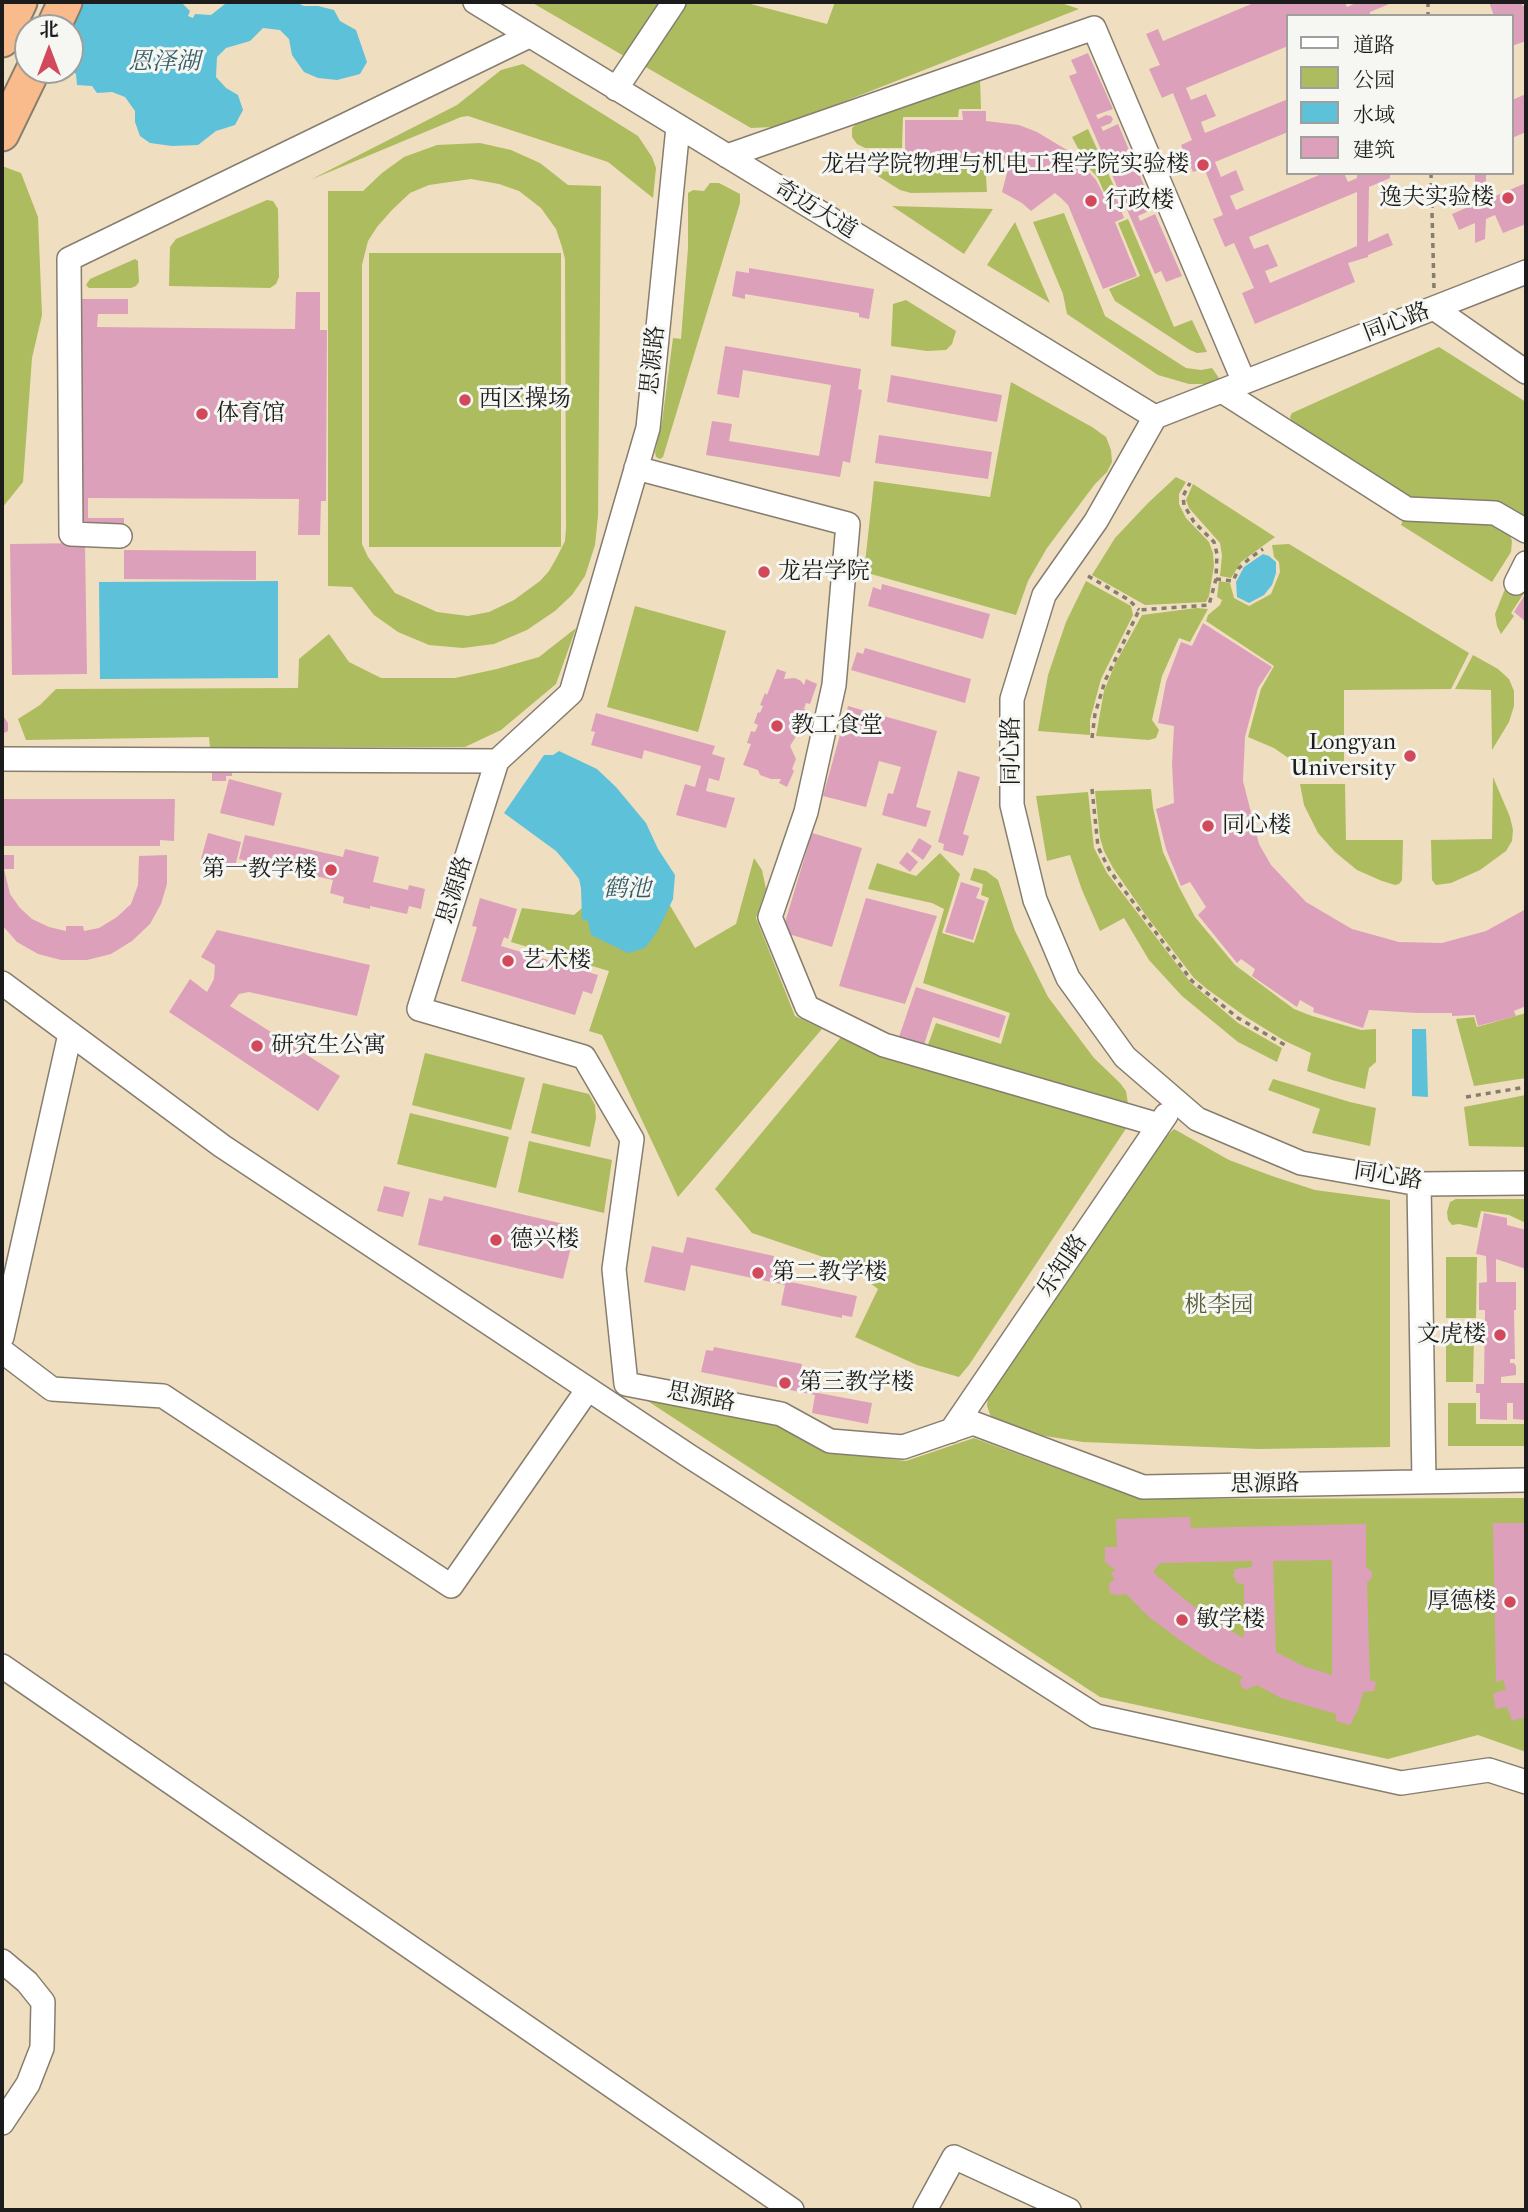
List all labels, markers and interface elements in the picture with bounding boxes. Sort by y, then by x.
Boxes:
north arrow [14,14,84,84]
legend [1286,14,1514,175]
text: 北 [39,19,59,41]
text: 道路 [1353,33,1395,57]
water label: 恩泽湖 [128,49,200,77]
text: 公园 [1353,68,1395,92]
text: 水域 [1353,103,1395,127]
text: 建筑 [1353,138,1395,162]
place label: 龙岩学院物理与机电工程学院实验楼 [821,151,1189,179]
marker: 龙岩学院物理与机电工程学院实验楼 [1195,157,1211,173]
street label: 奇迈大道 [768,174,862,246]
place label: 逸夫实验楼 [1379,184,1494,212]
place label: 行政楼 [1105,187,1174,215]
marker: 逸夫实验楼 [1500,190,1516,206]
marker: 行政楼 [1083,193,1099,209]
street label: 同心路 [1360,298,1434,348]
street label: 思源路 [637,324,671,396]
place label: 西区操场 [479,386,571,414]
marker: 西区操场 [457,392,473,408]
place label: 体育馆 [216,400,285,428]
marker: 体育馆 [194,406,210,422]
place label: 龙岩学院 [778,558,870,586]
marker: 龙岩学院 [756,564,772,580]
place label: 教工食堂 [791,712,883,740]
street label: 同心路 [998,717,1026,785]
marker: 教工食堂 [769,718,785,734]
place label: Longyan University [1291,729,1396,783]
marker: Longyan University [1402,748,1418,764]
place label: 同心楼 [1222,812,1291,840]
marker: 同心楼 [1200,818,1216,834]
street label: 思源路 [433,853,479,927]
place label: 第一教学楼 [202,856,317,884]
marker: 第一教学楼 [323,862,339,878]
water label: 鹤池 [603,876,651,904]
place label: 艺术楼 [522,947,591,975]
marker: 艺术楼 [500,953,516,969]
place label: 研究生公寓 [271,1032,386,1060]
marker: 研究生公寓 [249,1038,265,1054]
street label: 同心路 [1352,1158,1424,1196]
place label: 德兴楼 [510,1226,579,1254]
street label: 乐知路 [1032,1230,1094,1302]
marker: 德兴楼 [488,1232,504,1248]
place label: 第二教学楼 [772,1259,887,1287]
marker: 第二教学楼 [750,1265,766,1281]
park label: 桃李园 [1185,1292,1253,1320]
place label: 文虎楼 [1417,1321,1486,1349]
marker: 文虎楼 [1492,1327,1508,1343]
place label: 第三教学楼 [799,1369,914,1397]
marker: 第三教学楼 [777,1375,793,1391]
street label: 思源路 [665,1378,737,1418]
street label: 思源路 [1230,1471,1300,1499]
place label: 厚德楼 [1427,1588,1496,1616]
marker: 厚德楼 [1502,1594,1518,1610]
place label: 敏学楼 [1196,1606,1265,1634]
marker: 敏学楼 [1174,1612,1190,1628]

